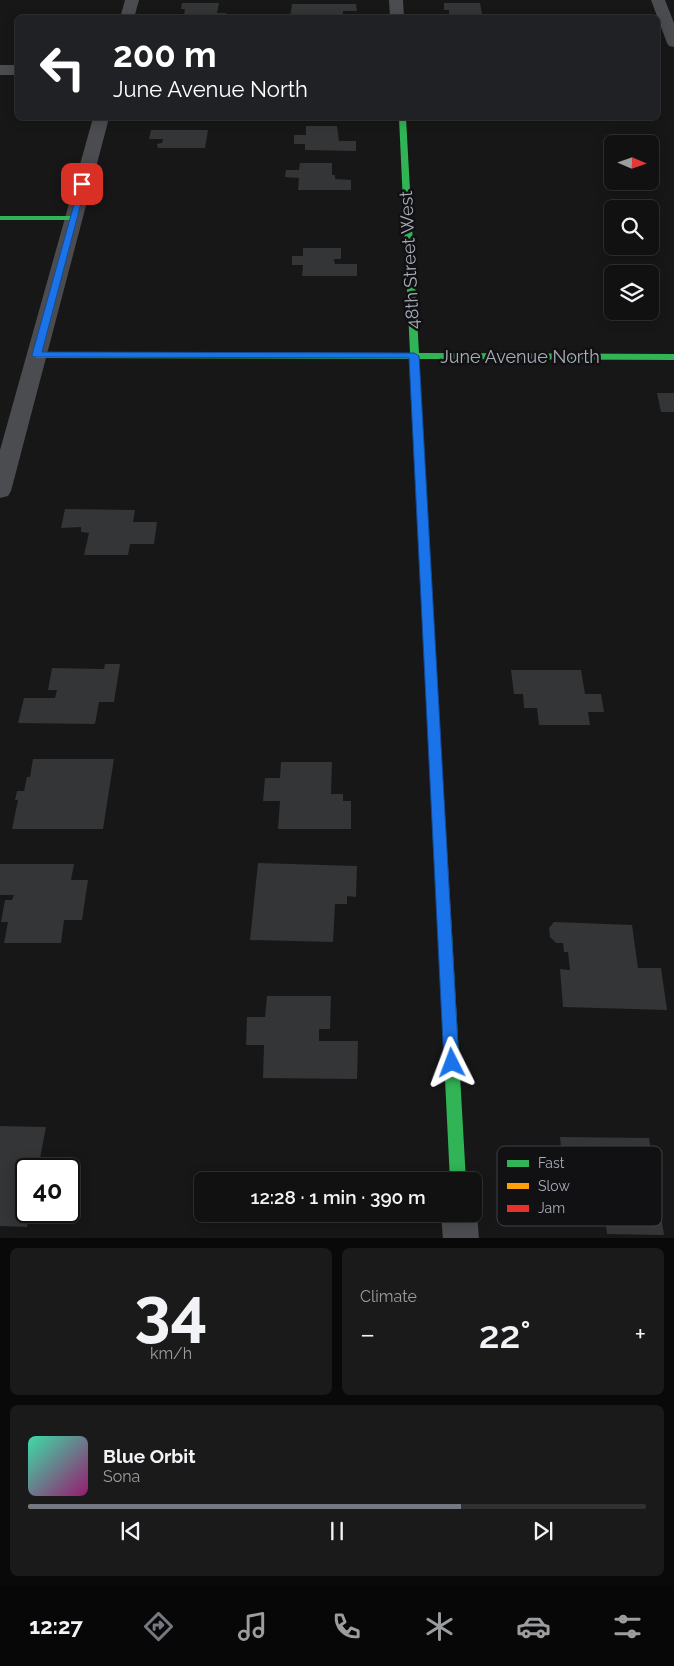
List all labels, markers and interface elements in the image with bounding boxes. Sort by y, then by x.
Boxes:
text: 200 m [113,34,217,75]
icon: left [30,35,95,100]
text: June Avenue North [113,76,308,102]
north arrow [604,135,659,190]
map controls [604,135,659,320]
pin [61,163,103,205]
icon: arrive [68,170,96,198]
street label: 48th Street West [395,190,423,330]
button: search [604,200,659,255]
button: layers [604,265,659,320]
street label: June Avenue North [440,346,600,367]
position arrow [425,1036,477,1088]
legend [497,1146,662,1226]
text: Fast [538,1155,565,1171]
speed limit sign: 40 [15,1158,80,1223]
text: Slow [538,1178,570,1194]
text: 12:28 · 1 min · 390 m [250,1186,426,1208]
text: Jam [538,1200,565,1216]
text: 34 [134,1273,208,1349]
text: Climate [360,1287,417,1306]
text: 22° [479,1312,531,1357]
text: − [360,1318,375,1351]
text: + [634,1318,646,1351]
text: km/h [150,1344,192,1363]
text: Blue Orbit [103,1445,195,1467]
text: Sona [103,1467,140,1486]
icon: previous [117,1517,145,1545]
icon: pause [323,1517,351,1545]
icon: next [529,1517,557,1545]
icon: directions [141,1609,176,1644]
icon: music [235,1609,270,1644]
icon: phone [329,1609,364,1644]
icon: climate [422,1609,457,1644]
icon: car [516,1609,551,1644]
icon: filters [610,1609,645,1644]
text: 12:27 [29,1613,83,1639]

